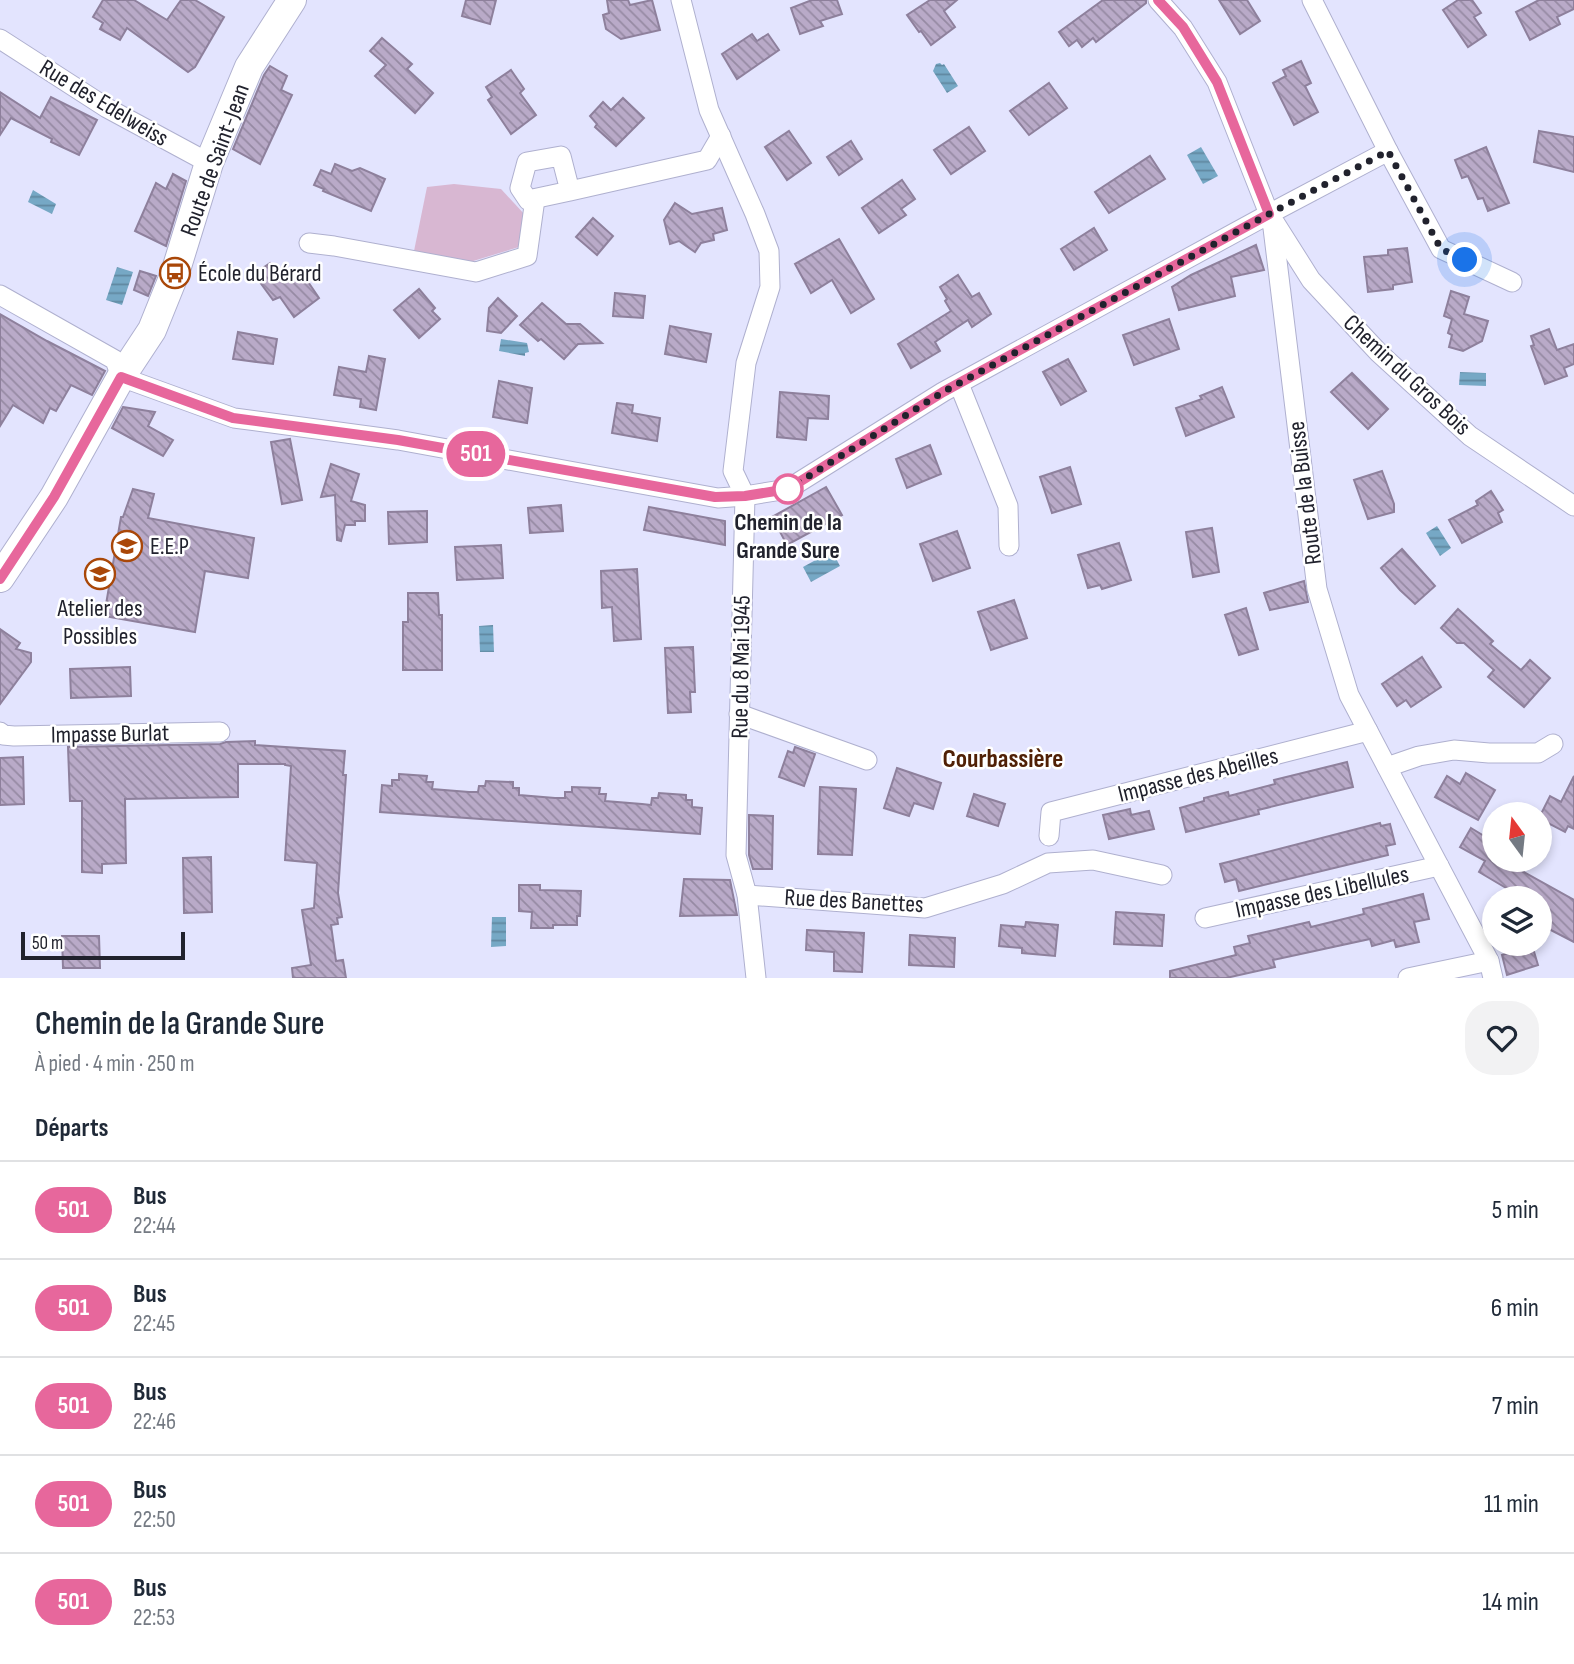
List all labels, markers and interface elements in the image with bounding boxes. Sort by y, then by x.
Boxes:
street label: Rue des Edelweiss [34,53,174,153]
street label: Route de Saint-Jean [174,80,256,240]
your location [1447,242,1482,277]
bus stop icon: École du Bérard [158,256,192,290]
place label: École du Bérard [198,259,322,288]
street label: Chemin du Gros Bois [1337,308,1477,442]
street label: Route de la Buisse [1282,420,1328,566]
line badge: 501 [436,431,516,477]
text: 501 [460,439,492,468]
marker: Chemin de la Grande Sure [773,474,803,504]
place label: Chemin de la Grande Sure [734,508,842,565]
school or university icon: E.E.P [110,529,144,563]
place label: E.E.P [150,532,189,561]
school or university icon: Atelier des Possibles [83,557,117,591]
place label: Atelier des Possibles [56,594,143,651]
street label: Rue du 8 Mai 1945 [725,595,757,739]
street label: Impasse Burlat [51,718,169,750]
street label: Impasse des Abeilles [1115,741,1281,809]
district label: Courbassière [943,744,1063,775]
north arrow [1482,802,1552,872]
map controls [1482,802,1552,956]
street label: Impasse des Libellules [1233,859,1411,925]
street label: Rue des Banettes [784,883,924,919]
button: layers [1482,886,1552,956]
scale bar [21,929,186,961]
text: 50 m [32,932,63,955]
button: heart [1465,1001,1539,1075]
text: Chemin de la Grande Sure [35,1004,324,1044]
text: À pied · 4 min · 250 m [35,1050,194,1078]
text: Départs [35,1113,108,1144]
text: Bus [133,1181,167,1212]
text: 501 [58,1195,89,1224]
text: 5 min [1492,1195,1539,1226]
text: 22:44 [133,1212,176,1240]
text: Bus [133,1279,167,1310]
text: 501 [58,1293,89,1322]
text: 6 min [1491,1293,1539,1324]
text: 22:45 [133,1310,175,1338]
text: Bus [133,1377,167,1408]
text: 501 [58,1391,89,1420]
text: 7 min [1492,1391,1539,1422]
text: 22:46 [133,1408,176,1436]
text: Bus [133,1475,167,1506]
text: 501 [58,1489,89,1518]
text: 11 min [1484,1489,1539,1520]
text: 22:50 [133,1506,176,1534]
text: Bus [133,1573,167,1604]
text: 501 [58,1587,89,1616]
text: 14 min [1482,1587,1539,1618]
text: 22:53 [133,1604,175,1632]

